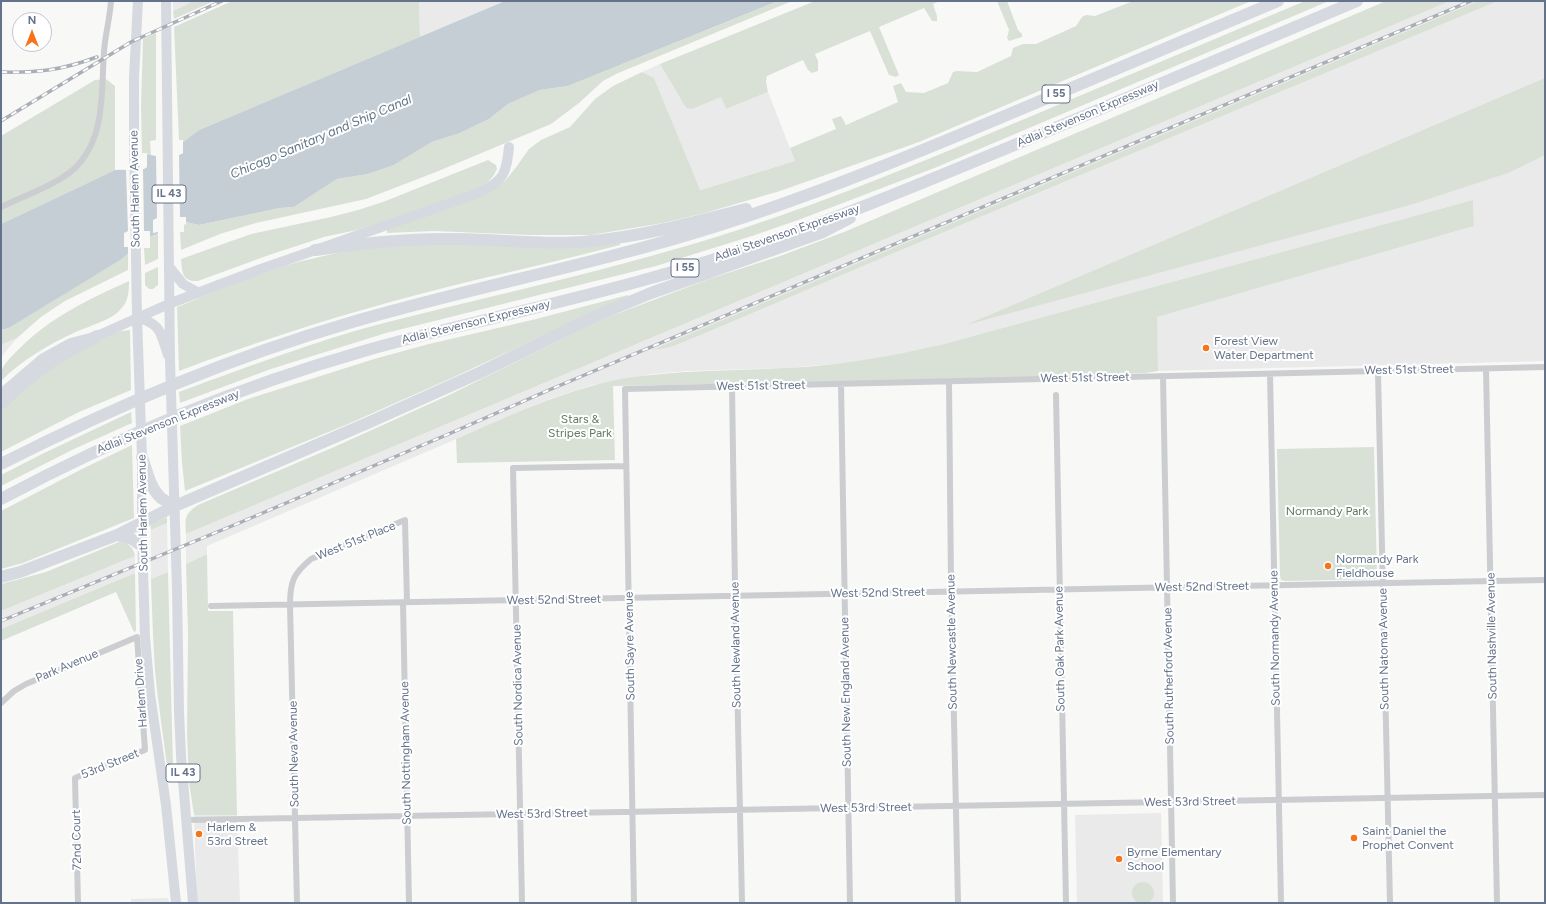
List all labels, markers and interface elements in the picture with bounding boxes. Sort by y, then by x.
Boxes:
north arrow [12,12,52,52]
text: N [28,14,36,27]
street label: Adlai Stevenson Expressway [1015,78,1161,150]
road number: I 55 [1042,85,1070,103]
water label: Chicago Sanitary and Ship Canal [228,92,414,182]
street label: South Harlem Avenue [127,130,143,248]
road number: IL 43 [152,185,186,203]
street label: Adlai Stevenson Expressway [712,201,862,265]
road number: I 55 [671,259,699,277]
street label: Adlai Stevenson Expressway [400,297,552,347]
place label: Forest View Water Department [1214,334,1314,362]
marker: Forest View Water Department [1201,343,1211,353]
street label: West 51st Street [1364,362,1454,378]
street label: West 51st Street [1040,370,1130,386]
street label: West 51st Street [716,378,806,394]
street label: Adlai Stevenson Expressway [95,387,241,457]
park label: Stars & Stripes Park [548,412,612,440]
street label: South Harlem Avenue [135,454,151,572]
park label: Normandy Park [1286,504,1368,518]
street label: West 51st Place [314,519,398,563]
place label: Normandy Park Fieldhouse [1336,552,1418,580]
marker: Normandy Park Fieldhouse [1323,561,1333,571]
street label: South Normandy Avenue [1267,570,1283,706]
street label: South Nashville Avenue [1484,572,1500,700]
street label: South Newcastle Avenue [944,574,960,710]
street label: West 52nd Street [1155,579,1249,595]
street label: South Newland Avenue [728,582,744,708]
street label: West 52nd Street [831,585,925,601]
street label: South Oak Park Avenue [1052,586,1068,712]
street label: South Natoma Avenue [1376,588,1392,710]
street label: South Sayre Avenue [622,591,638,701]
street label: West 52nd Street [507,592,601,608]
street label: South Rutherford Avenue [1161,607,1177,745]
street label: South New England Avenue [837,617,855,767]
street label: South Nordica Avenue [510,624,526,746]
street label: Park Avenue [34,646,100,686]
street label: Harlem Drive [131,658,151,728]
street label: South Nottingham Avenue [398,681,414,825]
street label: South Neva Avenue [286,701,302,807]
street label: 53rd Street [79,746,141,782]
road number: IL 43 [166,764,200,782]
street label: West 53rd Street [1144,794,1236,810]
street label: West 53rd Street [820,800,912,816]
street label: West 53rd Street [496,806,588,822]
street label: 72nd Court [69,810,85,870]
place label: Harlem & 53rd Street [207,820,268,848]
place label: Saint Daniel the Prophet Convent [1362,824,1454,852]
marker: Harlem & 53rd Street [194,829,204,839]
marker: Saint Daniel the Prophet Convent [1349,833,1359,843]
place label: Byrne Elementary School [1127,845,1222,873]
marker: Byrne Elementary School [1114,854,1124,864]

